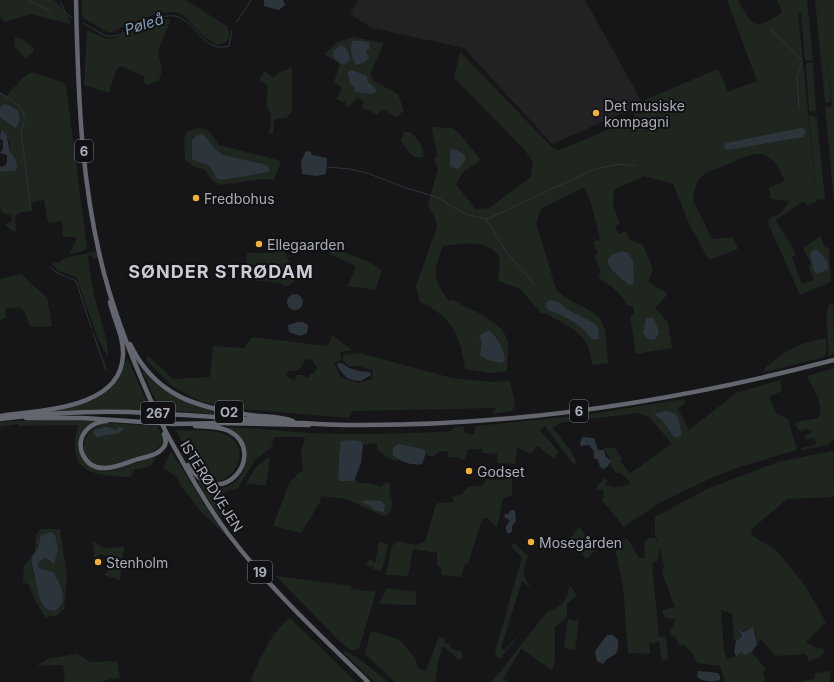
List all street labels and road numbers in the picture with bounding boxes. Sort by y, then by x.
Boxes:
road number: 6 [75,140,93,162]
road number: 6 [570,400,588,422]
road number: O2 [215,401,243,423]
road number: 267 [141,402,175,424]
street label: ISTERØDVEJEN [177,437,247,535]
road number: 19 [248,561,272,583]

